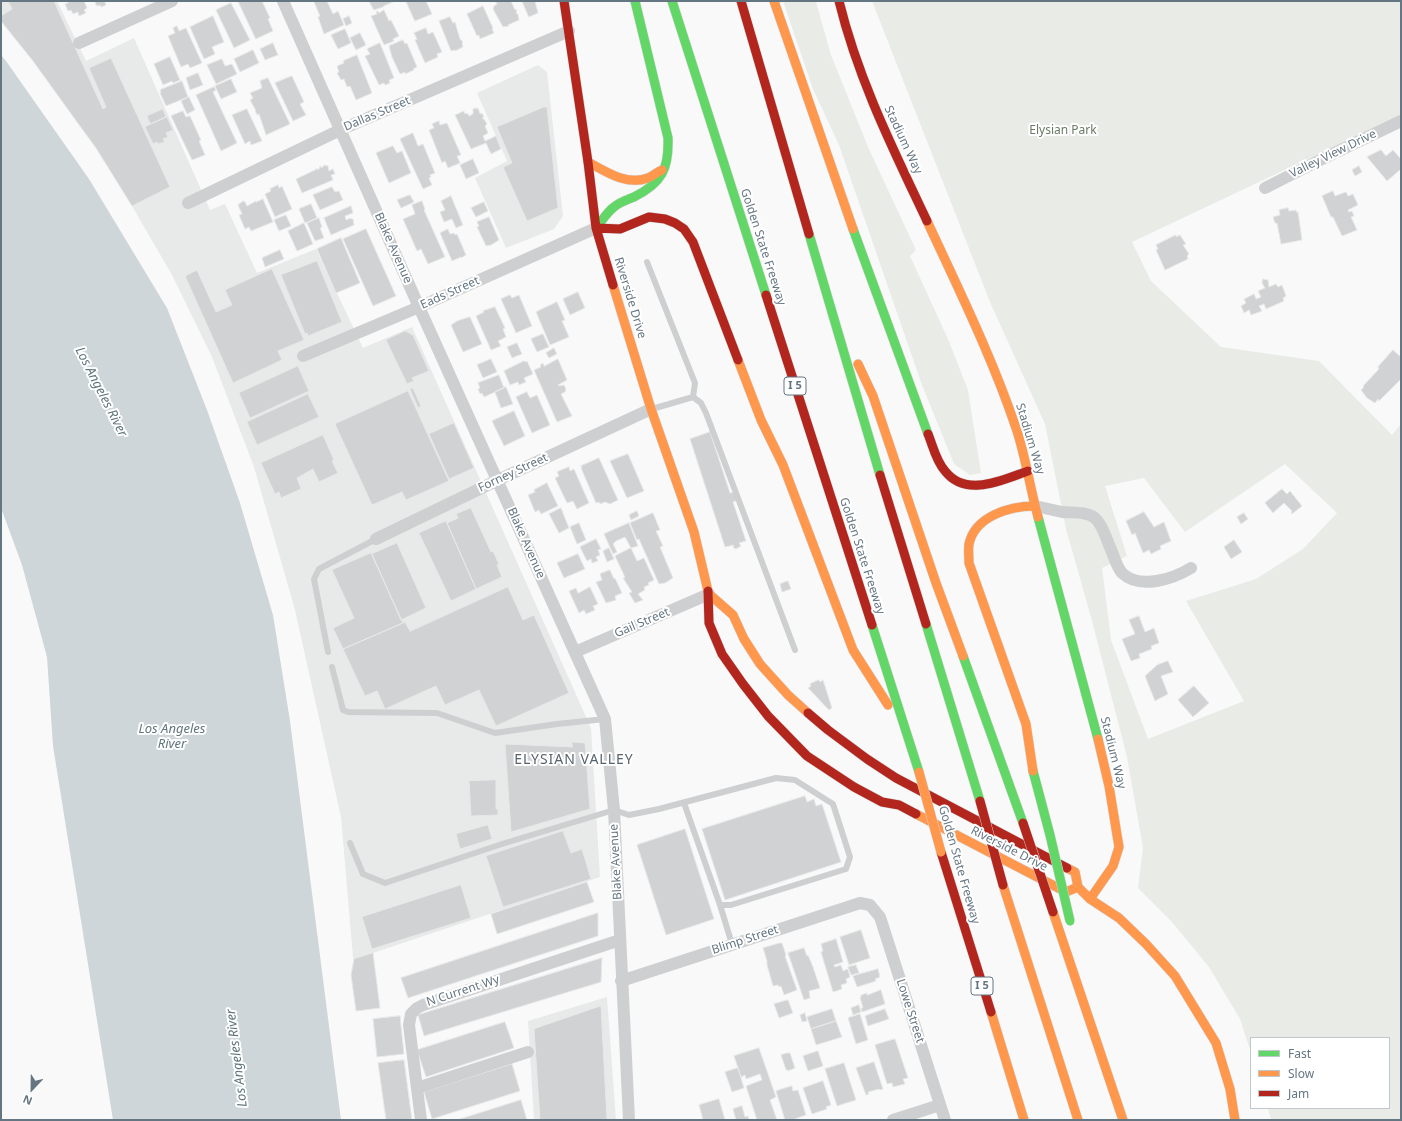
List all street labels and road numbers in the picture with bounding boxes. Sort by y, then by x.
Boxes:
street label: Dallas Street [342,94,412,134]
street label: Stadium Way [881,104,925,176]
street label: Valley View Drive [1287,127,1379,181]
street label: Golden State Freeway [737,187,789,307]
street label: Blake Avenue [371,210,415,286]
street label: Riverside Drive [611,256,649,340]
street label: Eads Street [418,274,482,312]
road number: I 5 [784,377,806,395]
street label: Stadium Way [1012,402,1048,476]
street label: Forney Street [476,451,550,495]
street label: Golden State Freeway [836,496,888,616]
street label: Blake Avenue [504,505,548,581]
street label: Gail Street [612,605,672,641]
street label: Stadium Way [1097,716,1129,790]
street label: Golden State Freeway [935,804,983,926]
street label: Riverside Drive [968,823,1050,875]
street label: Blake Avenue [607,824,625,900]
street label: Blimp Street [710,922,780,958]
street label: N Current Wy [425,972,501,1010]
street label: Lowe Street [893,977,927,1045]
road number: I 5 [971,977,993,995]

